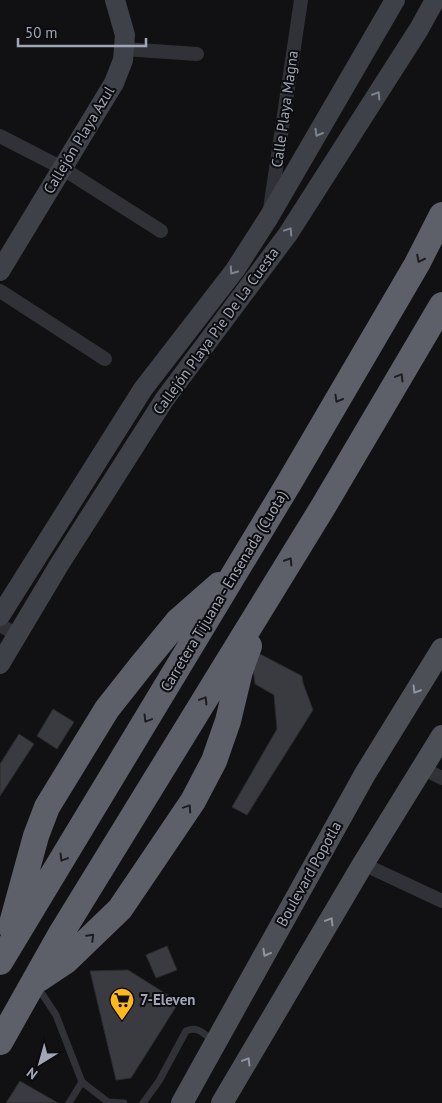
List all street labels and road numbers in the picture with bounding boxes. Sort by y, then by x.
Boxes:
street label: Calle Playa Magna [267,49,302,169]
street label: Callejón Playa Azul [39,82,118,197]
street label: Callejón Playa Pie De La Cuesta [148,243,283,418]
street label: Carretera Tijuana - Ensenada (Cuota) [156,487,291,695]
street label: Boulevard Popotla [272,818,345,930]

